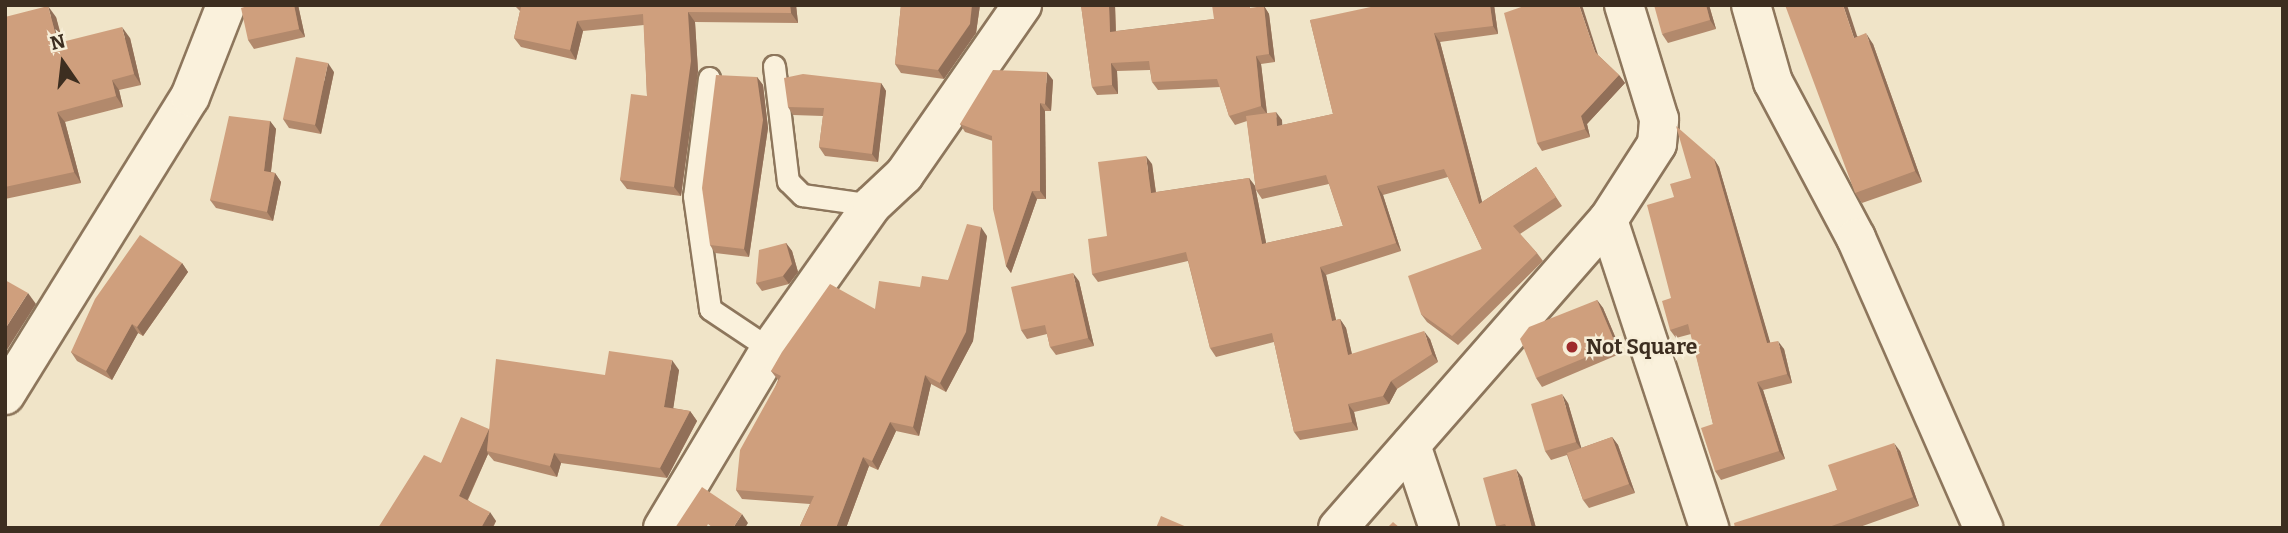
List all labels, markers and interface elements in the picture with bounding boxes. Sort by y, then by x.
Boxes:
north arrow [28,28,98,98]
text: N [48,29,68,55]
place label: Not Square [1586,334,1697,360]
marker: Not Square [1564,339,1580,355]

